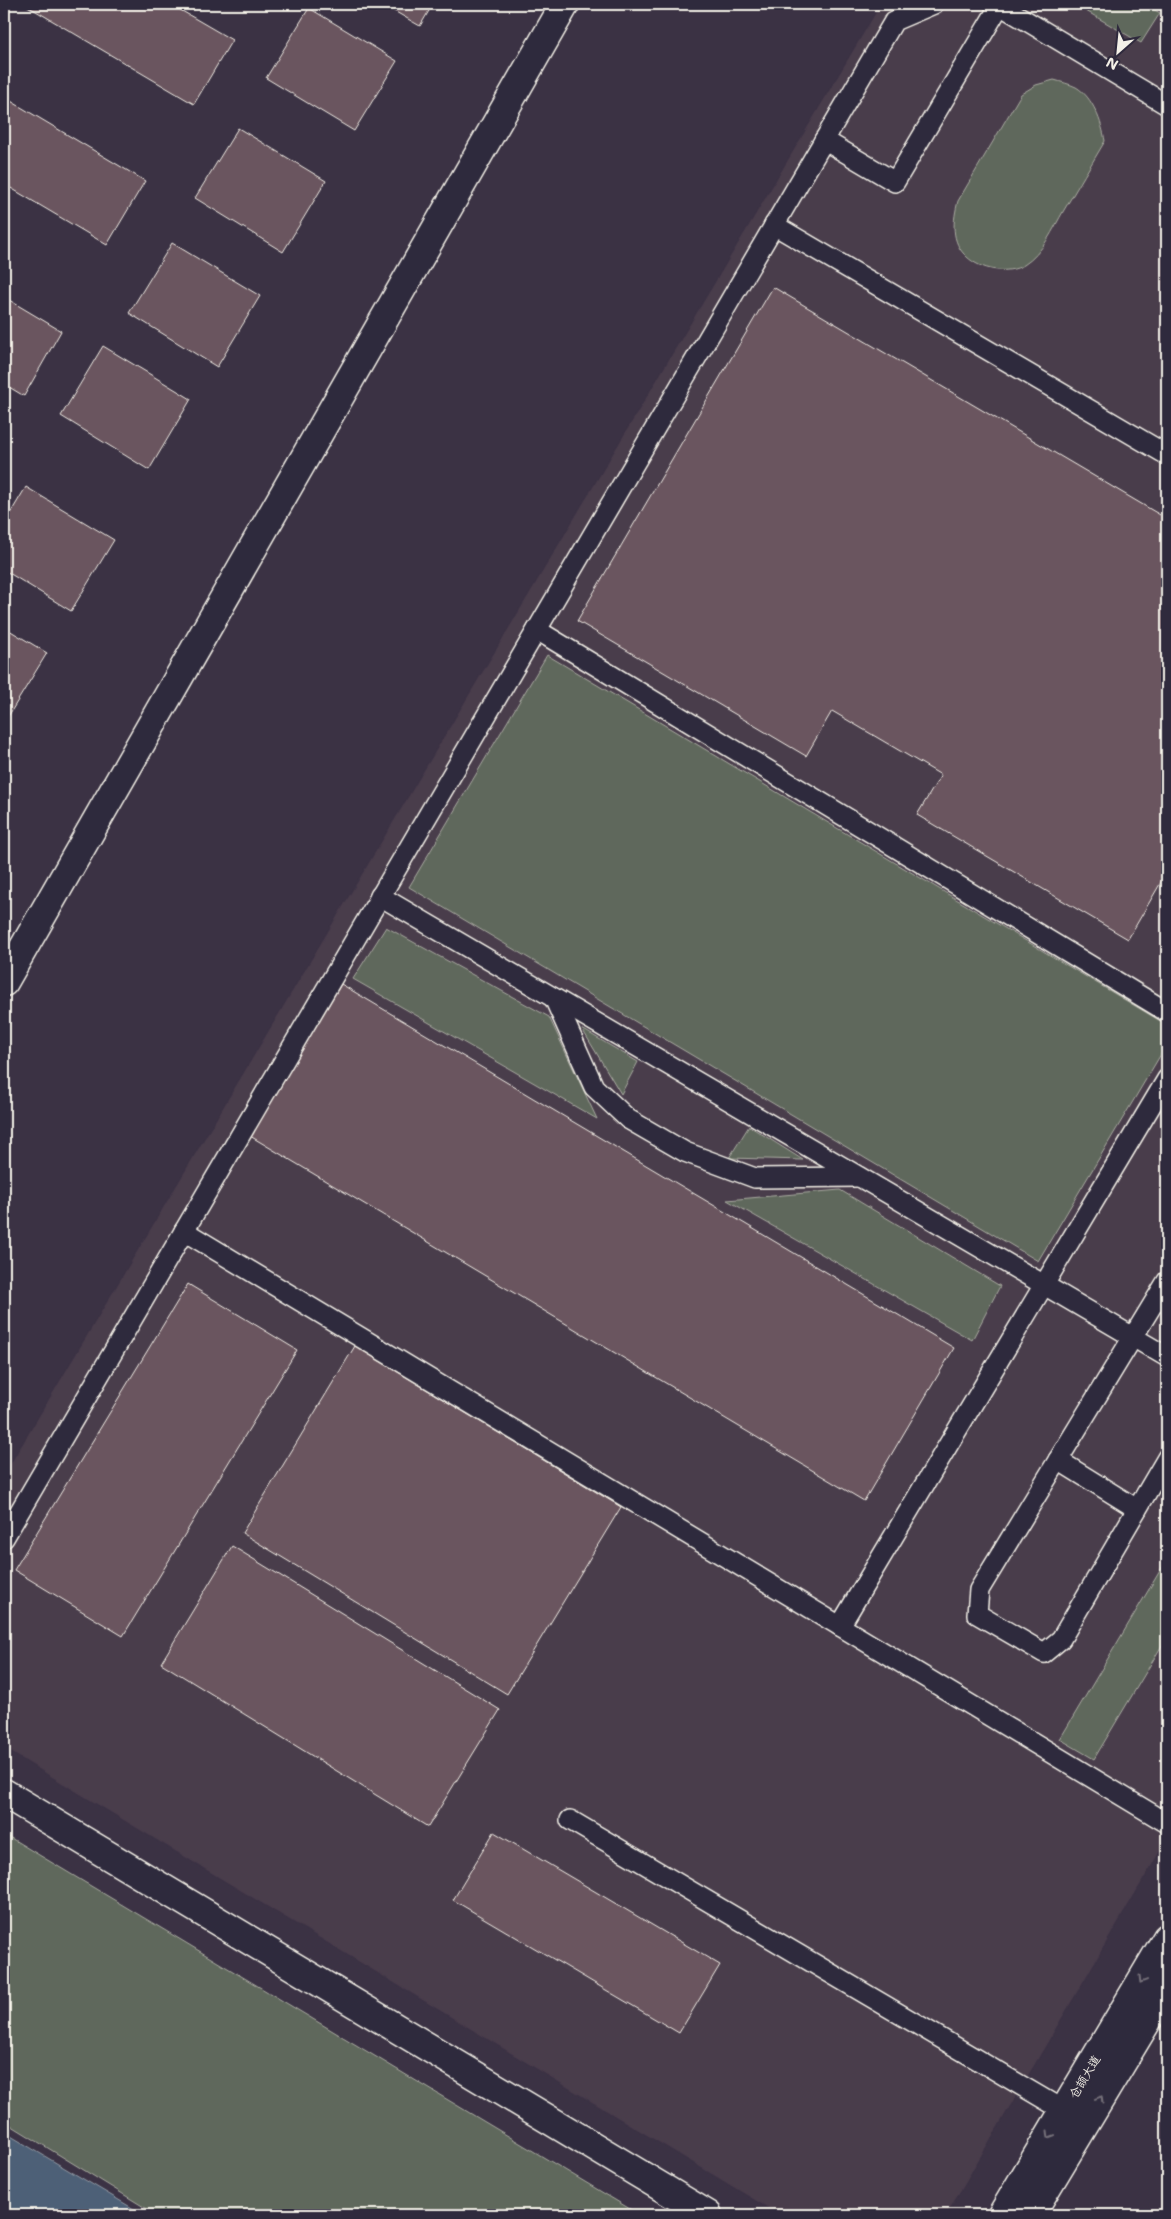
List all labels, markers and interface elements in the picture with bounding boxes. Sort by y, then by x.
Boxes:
north arrow [1094,28,1144,78]
text: N [1103,53,1121,74]
one-way arrow [1139,1975,1149,1984]
street label: 仓颉大道 [1066,2052,1104,2102]
one-way arrow [1094,2095,1104,2104]
one-way arrow [1047,2129,1057,2138]

